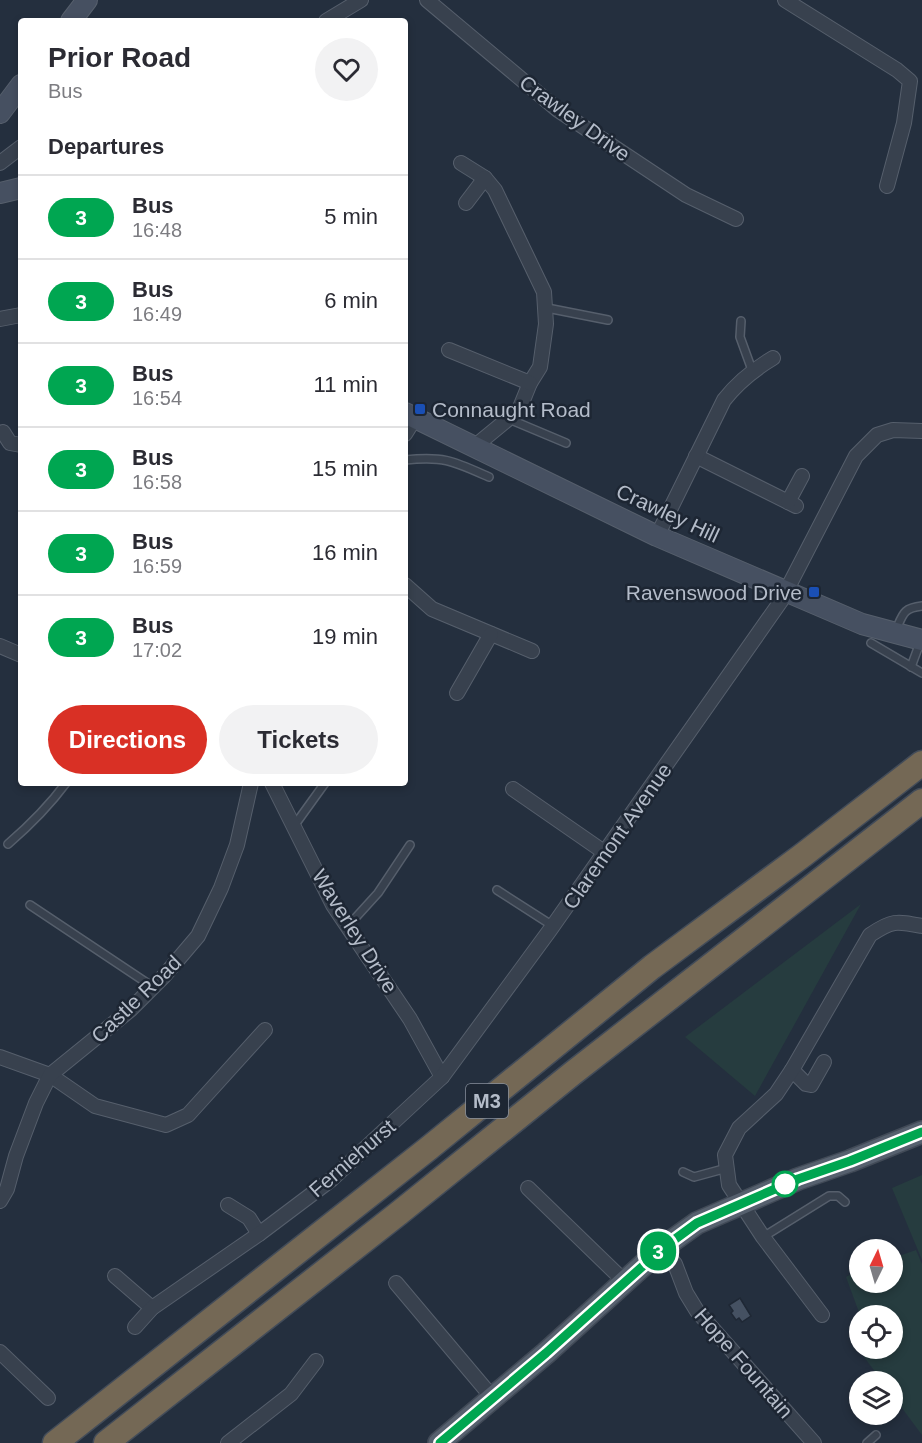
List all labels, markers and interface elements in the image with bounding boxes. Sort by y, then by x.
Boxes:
button: heart [315,38,378,101]
text: Prior Road [48,42,191,73]
street label: Crawley Drive [515,70,635,166]
text: Bus [48,80,82,102]
text: Departures [48,134,164,159]
text: Bus [132,193,174,218]
text: 5 min [324,204,378,229]
text: 3 [75,206,87,229]
text: 16:48 [132,219,182,241]
text: Bus [132,277,174,302]
text: 6 min [324,288,378,313]
text: 3 [75,290,87,313]
text: 16:49 [132,303,182,325]
text: Bus [132,361,174,386]
text: 11 min [314,372,378,397]
text: 3 [75,374,87,397]
text: 16:54 [132,387,182,409]
place label: Connaught Road [432,398,591,421]
marker: Connaught Road [413,402,427,416]
text: Bus [132,445,174,470]
text: 15 min [312,456,378,481]
text: 3 [75,458,87,481]
text: 16:58 [132,471,182,493]
street label: Crawley Hill [613,479,723,547]
text: Bus [132,529,174,554]
text: 16 min [312,540,378,565]
text: 3 [75,542,87,565]
text: 16:59 [132,555,182,577]
place label: Ravenswood Drive [626,581,802,604]
marker: Ravenswood Drive [807,585,821,599]
text: Bus [132,613,174,638]
text: 19 min [312,624,378,649]
text: 3 [75,626,87,649]
text: 17:02 [132,639,182,661]
button: Directions [48,705,207,774]
button: Tickets [219,705,378,774]
street label: Claremont Avenue [558,759,676,913]
street label: Waverley Drive [308,865,402,997]
street label: Castle Road [86,951,186,1047]
road number: M3 [466,1084,508,1118]
street label: Ferniehurst [304,1114,400,1202]
unlabelled marker [772,1171,798,1197]
line badge: 3 [638,1232,678,1270]
north arrow [849,1239,903,1293]
map controls [849,1239,903,1425]
text: 3 [652,1240,664,1263]
street label: Hope Fountain [690,1303,798,1423]
button: locate [849,1305,903,1359]
button: layers [849,1371,903,1425]

